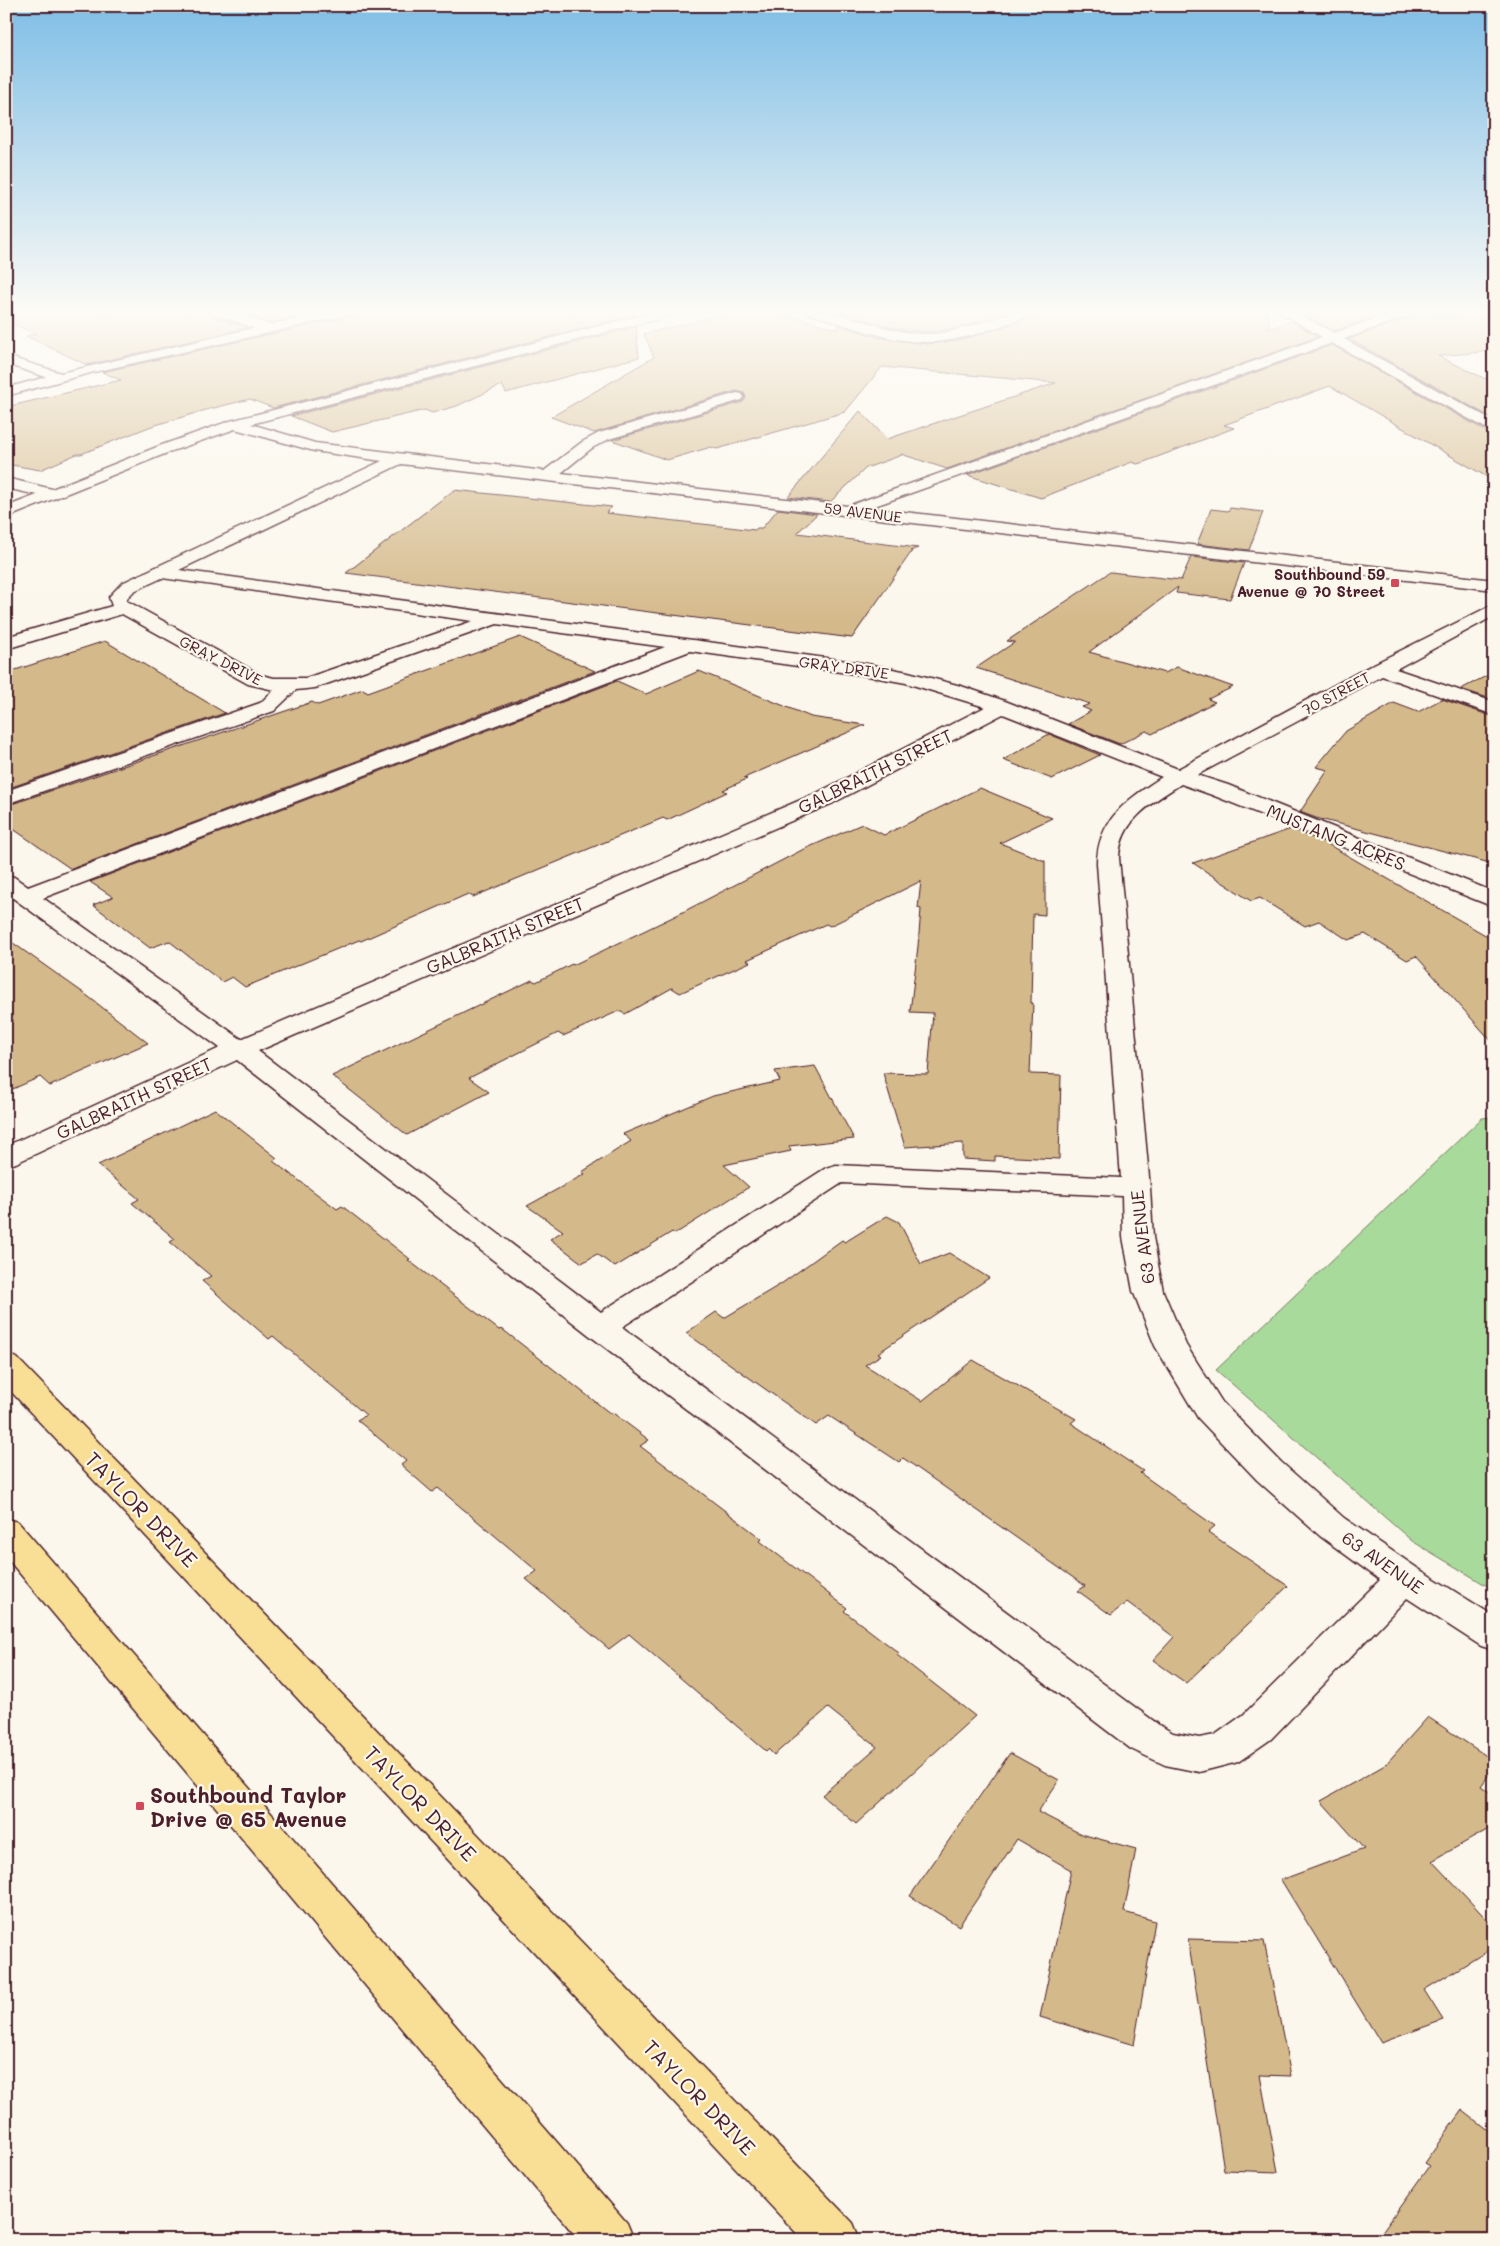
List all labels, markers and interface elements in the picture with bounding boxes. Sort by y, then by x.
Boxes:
street label: 59 AVENUE [823,497,904,527]
place label: Southbound 59 Avenue @ 70 Street [1237,564,1385,601]
marker: Southbound 59 Avenue @ 70 Street [1389,577,1401,589]
street label: GRAY DRIVE [176,631,266,690]
street label: GRAY DRIVE [798,651,891,683]
street label: 70 STREET [1298,667,1374,719]
street label: GALBRAITH STREET [794,723,956,819]
street label: MUSTANG ACRES [1263,798,1409,876]
street label: GALBRAITH STREET [422,891,588,979]
street label: GALBRAITH STREET [52,1051,216,1145]
street label: 63 AVENUE [1124,1189,1160,1285]
street label: TAYLOR DRIVE [80,1446,204,1572]
street label: 63 AVENUE [1337,1525,1429,1599]
street label: TAYLOR DRIVE [359,1740,483,1866]
place label: Southbound Taylor Drive @ 65 Avenue [150,1781,347,1832]
marker: Southbound Taylor Drive @ 65 Avenue [134,1800,146,1812]
street label: TAYLOR DRIVE [638,2034,762,2160]

